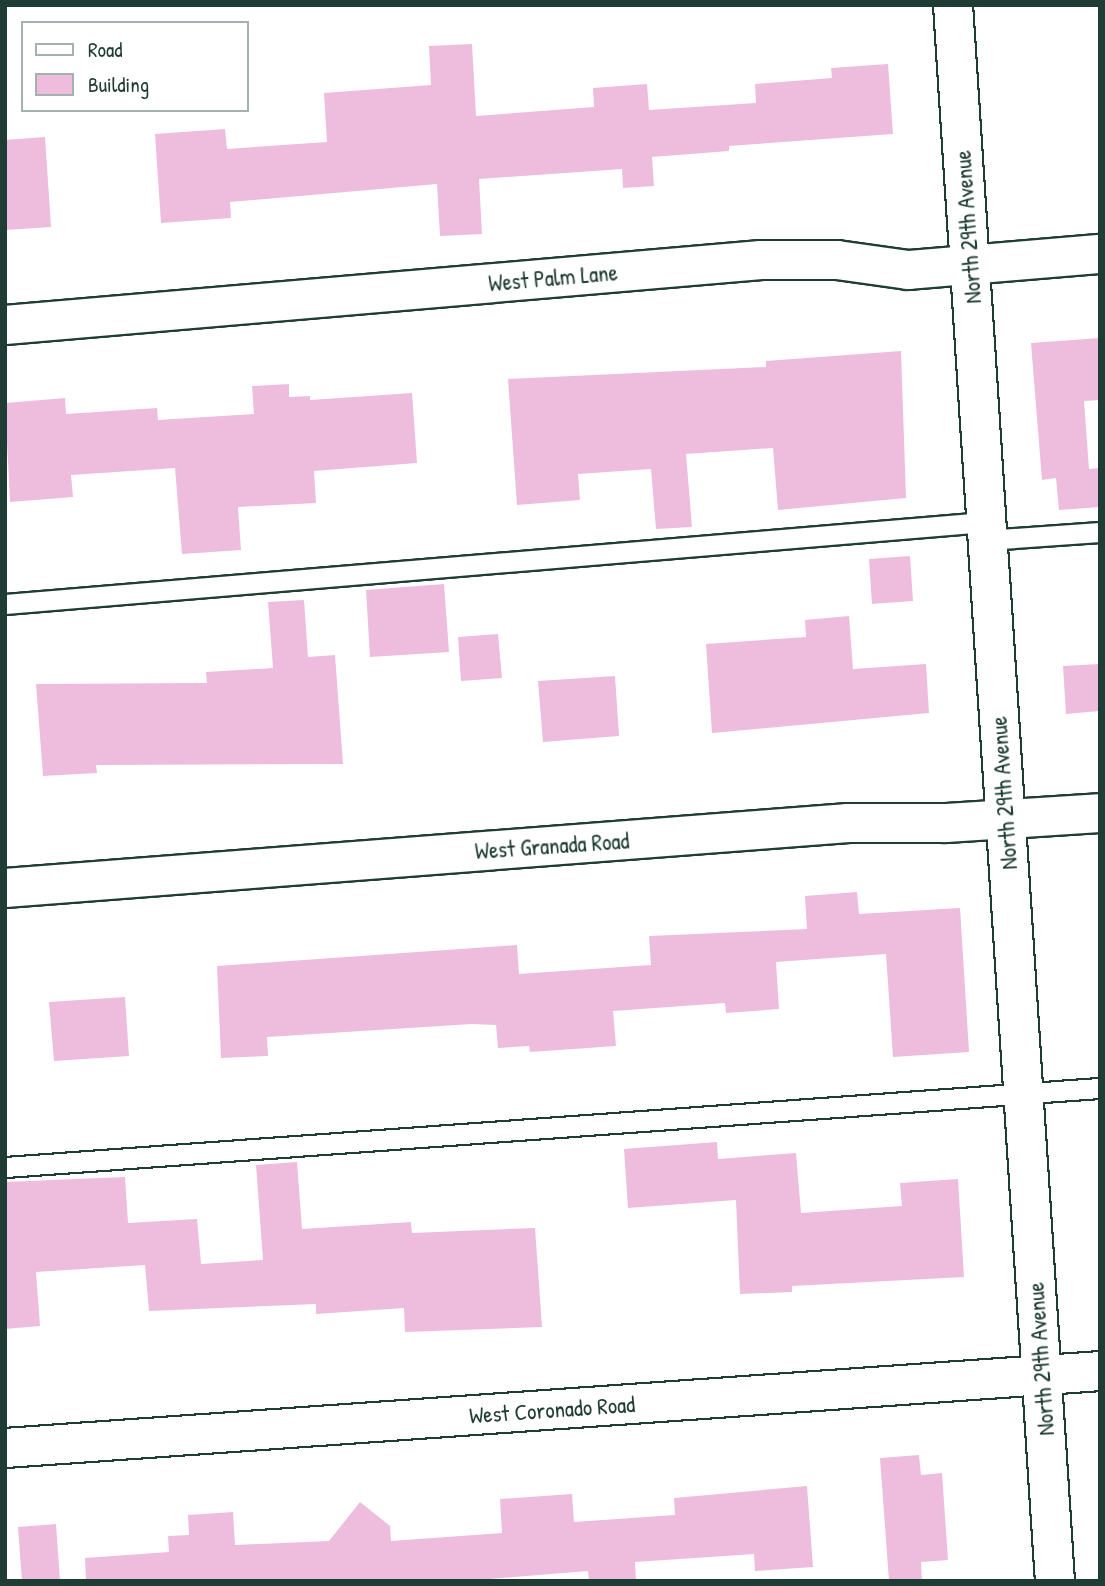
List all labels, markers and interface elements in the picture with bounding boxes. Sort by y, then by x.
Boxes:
legend [21,21,248,112]
text: Road [88,35,122,64]
text: Building [88,70,149,99]
street label: North 29th Avenue [949,149,987,305]
street label: West Palm Lane [487,259,619,297]
street label: North 29th Avenue [985,715,1023,871]
street label: West Granada Road [474,827,630,865]
street label: North 29th Avenue [1022,1281,1060,1437]
street label: West Coronado Road [468,1390,636,1430]

